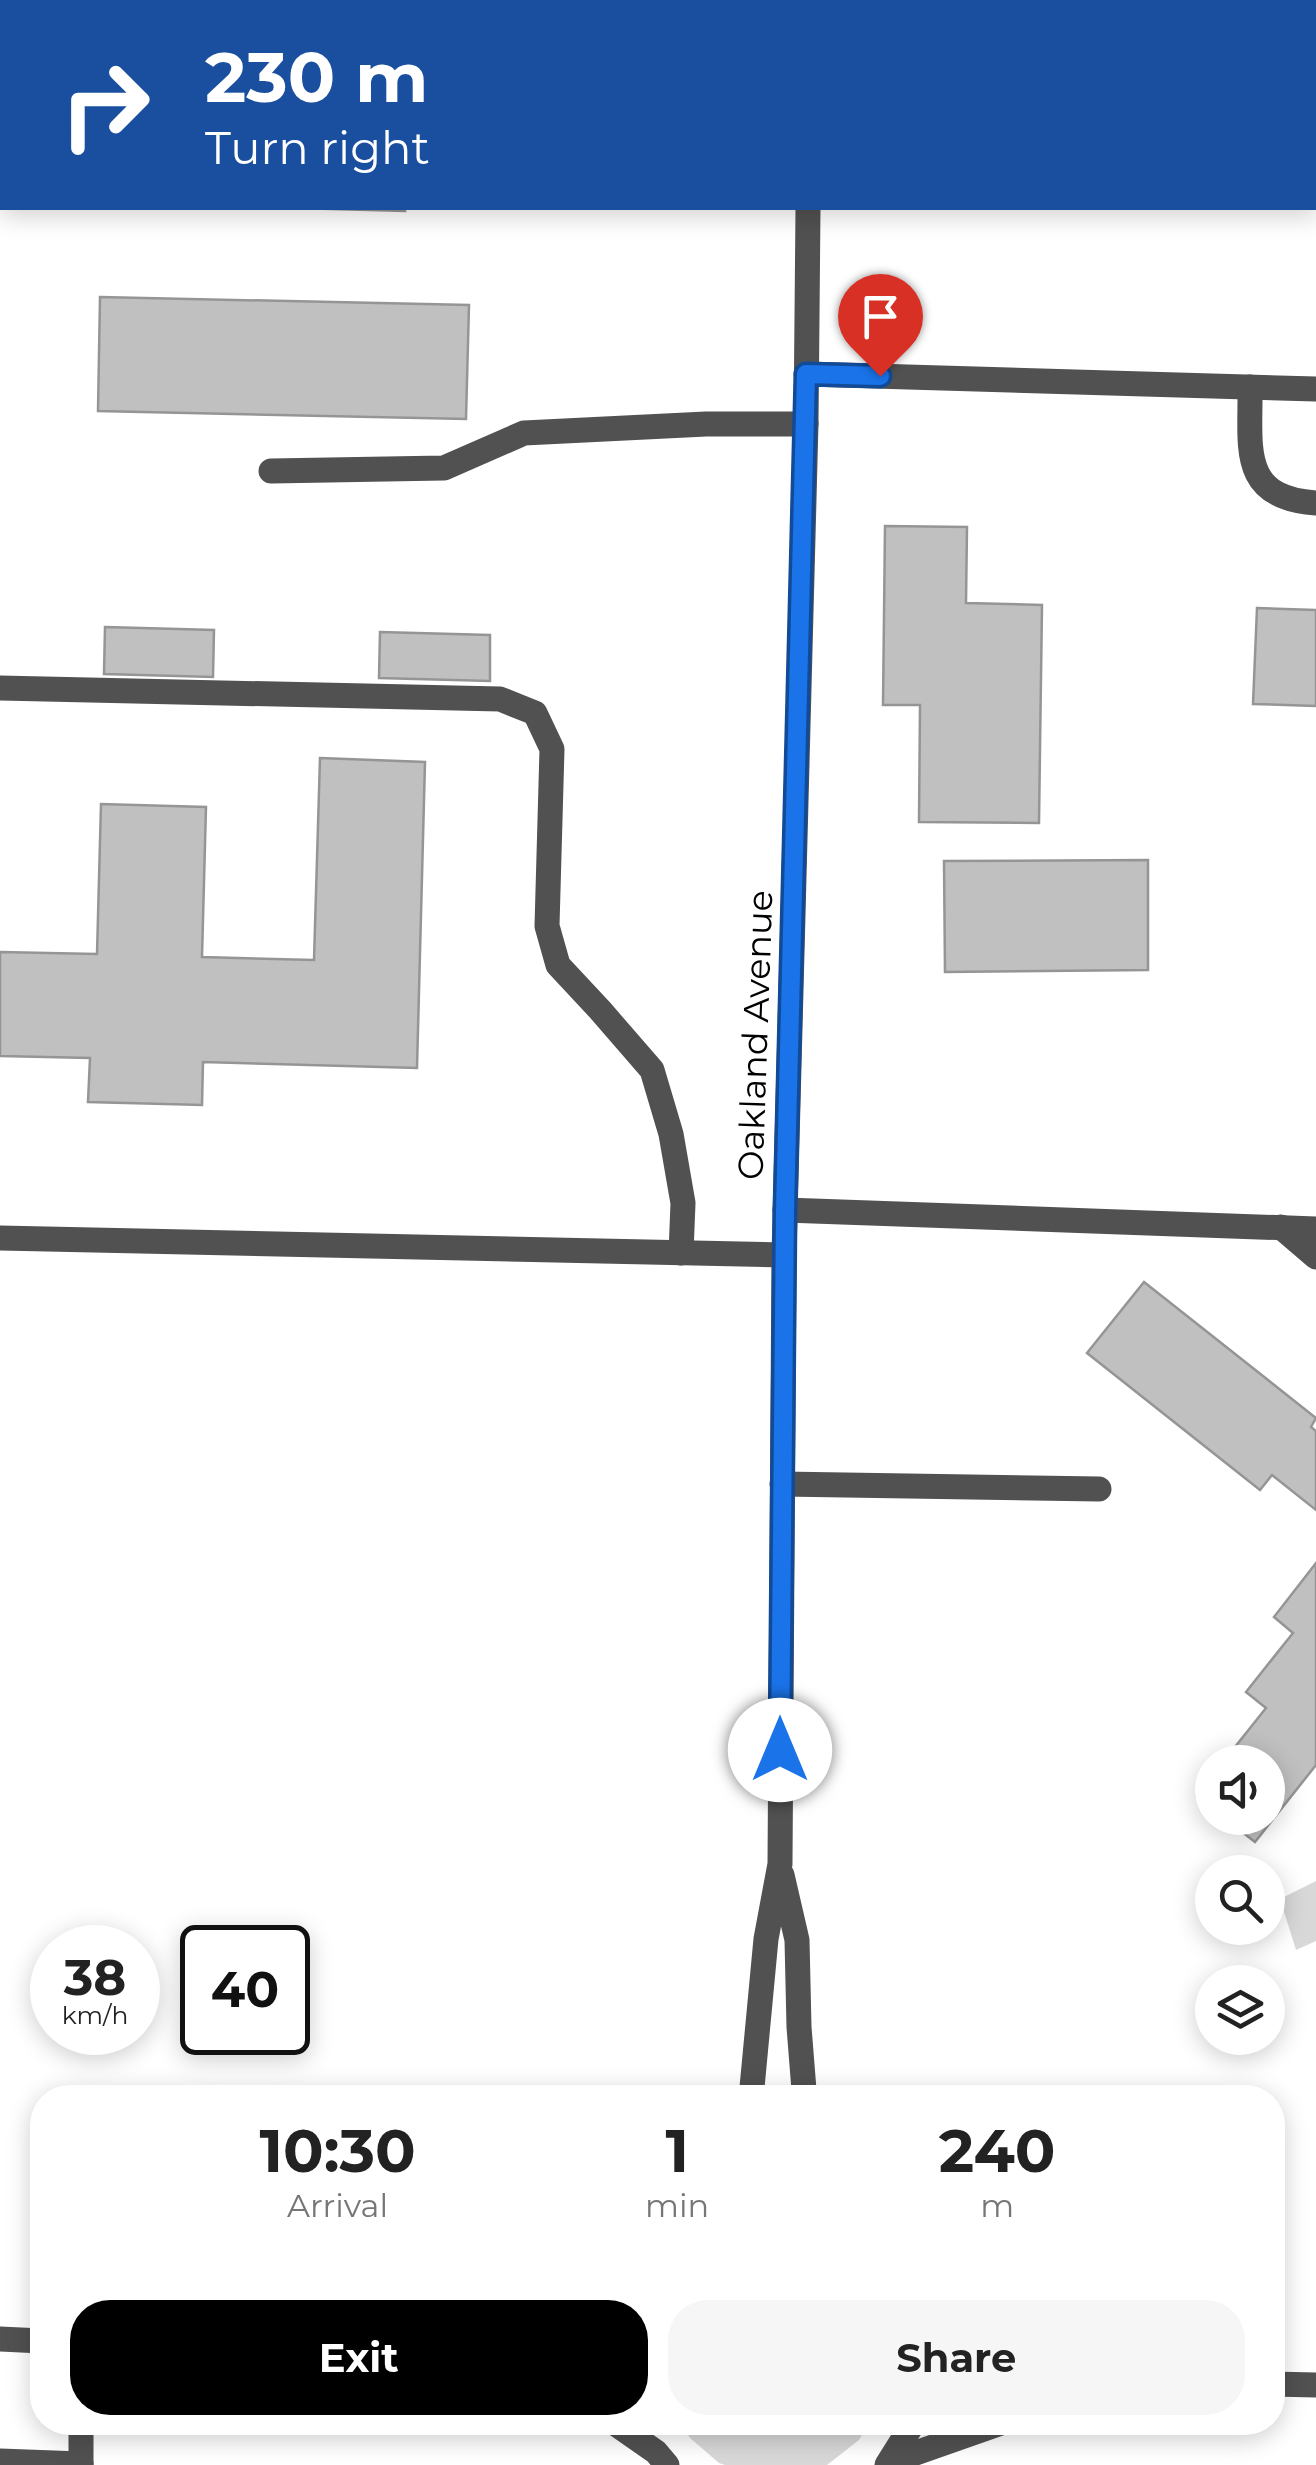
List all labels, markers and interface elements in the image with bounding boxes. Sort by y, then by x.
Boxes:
text: 230 m [205,34,429,120]
icon: right [40,40,170,170]
text: Turn right [205,120,430,175]
pin [838,274,923,377]
icon: arrive [853,289,908,344]
street label: Oakland Avenue [728,890,782,1180]
position arrow [728,1698,832,1802]
map controls [1195,1745,1285,2055]
button: sound [1195,1745,1285,1835]
button: search [1195,1855,1285,1945]
speed limit sign: 40 [180,1925,310,2055]
text: 38 [64,1947,126,2008]
button: layers [1195,1965,1285,2055]
text: km/h [62,2000,128,2030]
text: 10:30 [259,2114,416,2187]
text: 1 [665,2114,689,2187]
text: 240 [939,2114,1056,2187]
text: Arrival [287,2186,388,2225]
text: min [645,2186,709,2225]
text: m [980,2186,1014,2225]
button: Exit [70,2300,648,2415]
button: Share [668,2300,1245,2415]

